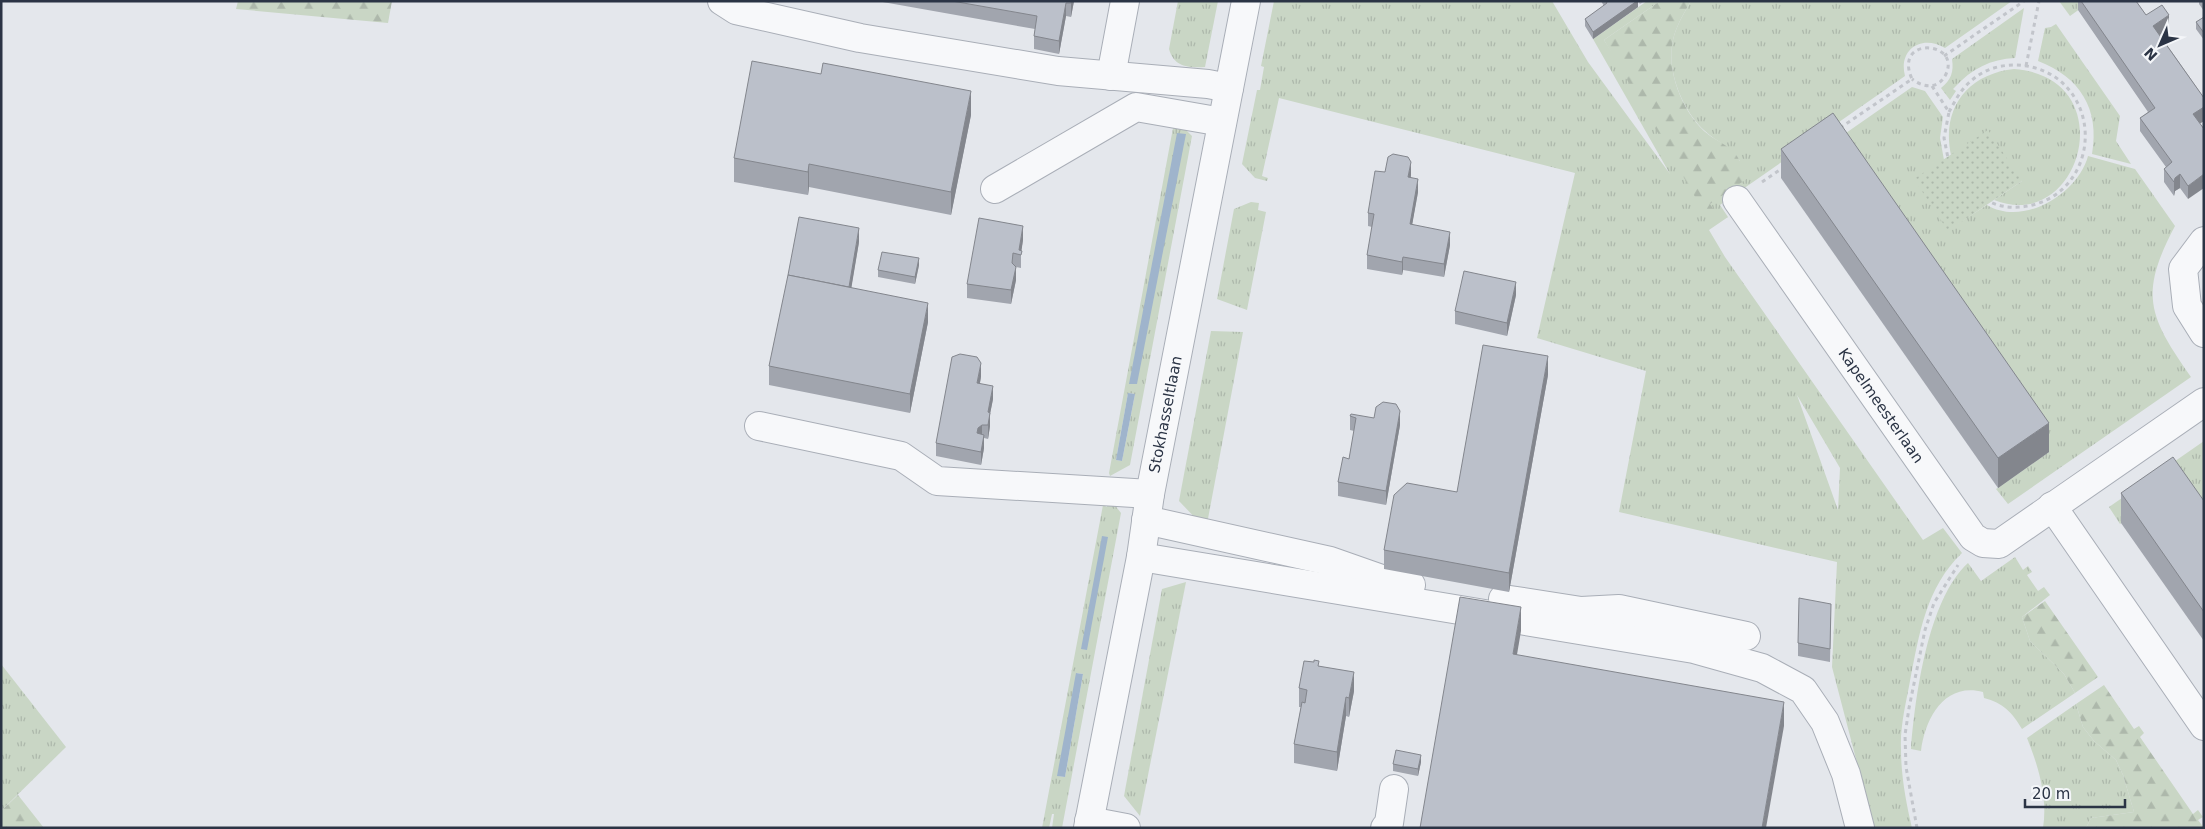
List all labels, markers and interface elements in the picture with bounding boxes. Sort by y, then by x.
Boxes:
north arrow [2135,20,2185,70]
text: N [2141,44,2161,64]
street label: Kapelmeesterlaan [1835,345,1927,466]
street label: Stokhasseltlaan [1145,354,1186,474]
scale bar [2025,776,2125,808]
text: 20 m [2032,785,2070,803]

